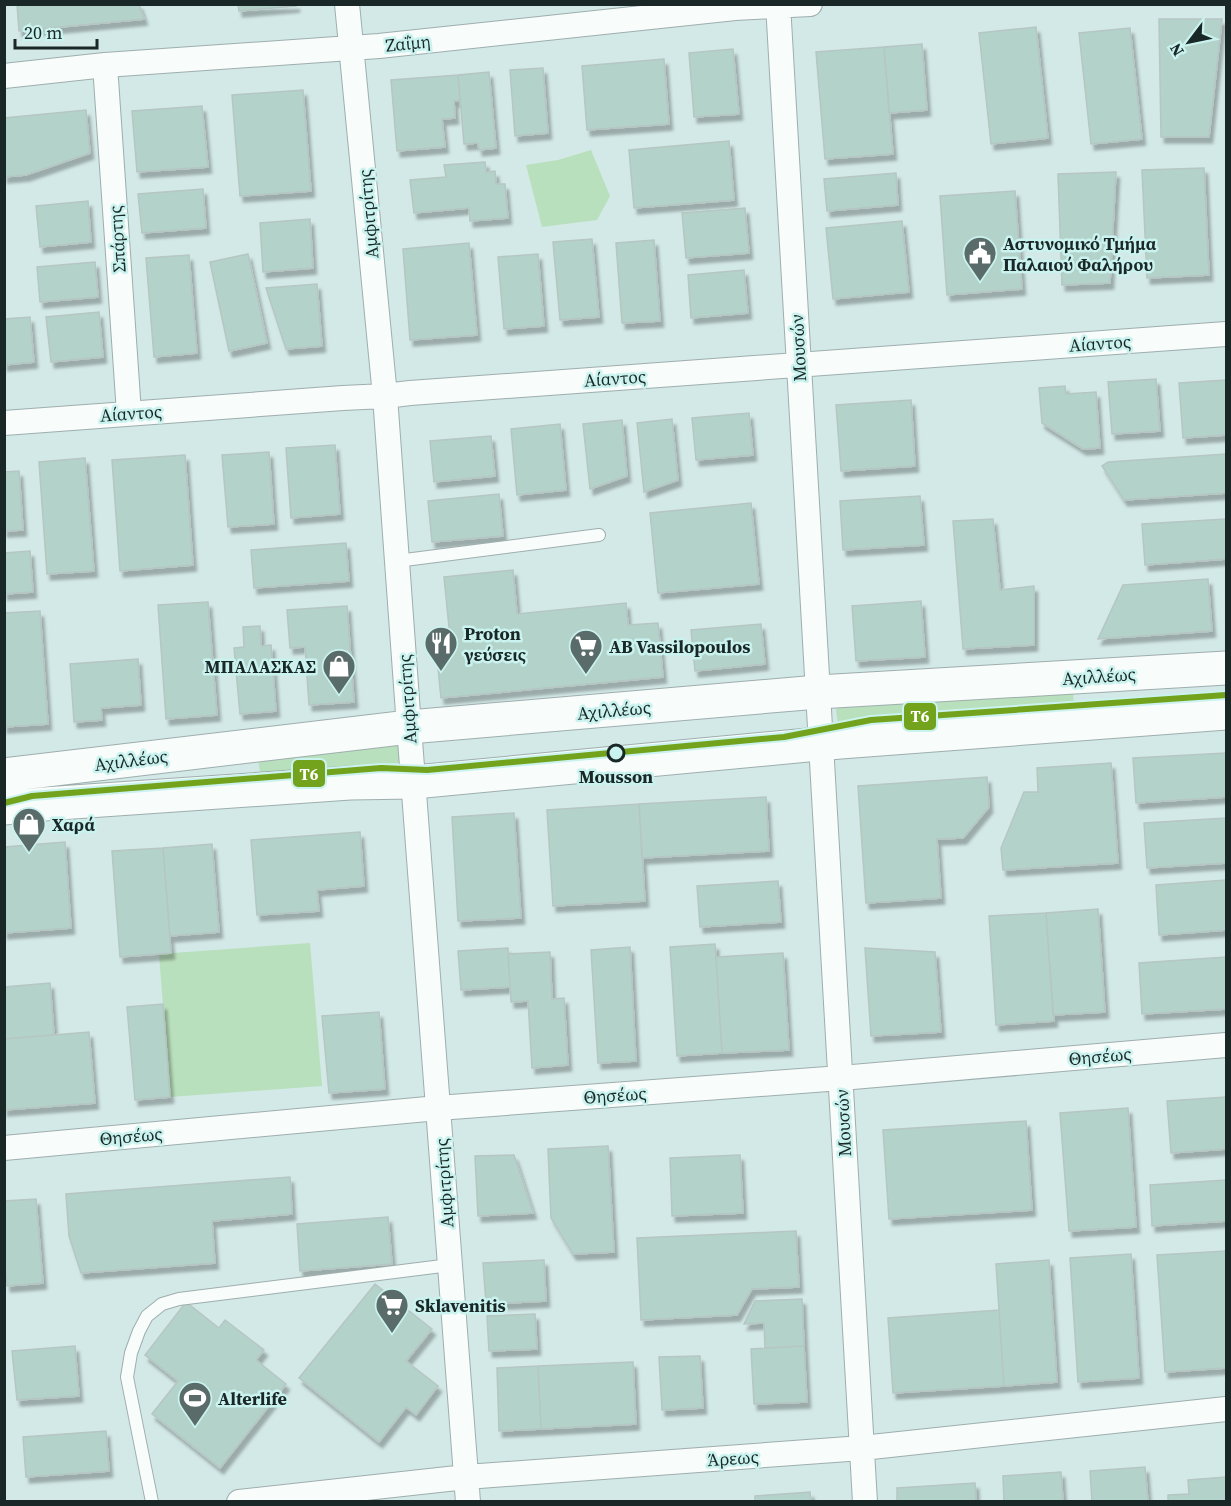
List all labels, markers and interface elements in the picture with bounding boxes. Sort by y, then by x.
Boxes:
scale bar [15,12,98,50]
north arrow [1159,12,1219,72]
text: 20 m [24,20,62,45]
street label: Ζαΐμη [384,28,432,58]
text: N [1164,39,1189,61]
street label: Αμφιτρίτης [352,168,384,260]
street label: Σπάρτης [102,205,132,273]
place label: Αστυνομικό Τμήμα Παλαιού Φαλήρου [1003,231,1157,277]
public building icon: Αστυνομικό Τμήμα Παλαιού Φαλήρου [962,235,998,282]
street label: Μουσών [784,314,812,382]
street label: Αίαντος [1068,328,1132,358]
street label: Αίαντος [583,363,647,393]
street label: Αίαντος [99,398,163,428]
place label: Proton γεύσεις [464,621,526,667]
restaurant icon: Proton γεύσεις [423,625,459,672]
supermarket icon: AB Vassilopoulos [568,628,604,675]
place label: AB Vassilopoulos [609,634,750,659]
shop icon: ΜΠΑΛΑΣΚΑΣ [321,648,357,695]
street label: Αμφιτρίτης [391,653,423,745]
place label: ΜΠΑΛΑΣΚΑΣ [204,654,316,679]
street label: Αχιλλέως [1061,661,1137,691]
street label: Αχιλλέως [576,694,652,726]
line badge: Τ6 [903,702,937,731]
text: Τ6 [911,705,930,727]
street label: Αχιλλέως [93,743,169,777]
marker: Mousson [607,744,625,762]
line badge: Τ6 [292,759,326,788]
text: Τ6 [300,763,319,785]
place label: Mousson [579,764,653,789]
shop icon: Χαρά [11,806,47,853]
place label: Χαρά [52,812,95,837]
street label: Θησέως [1068,1041,1132,1071]
street label: Θησέως [583,1080,647,1110]
street label: Μουσών [829,1089,857,1157]
street label: Θησέως [99,1121,163,1151]
street label: Αμφιτρίτης [428,1137,460,1229]
supermarket icon: Sklavenitis [374,1287,410,1334]
place label: Sklavenitis [415,1293,506,1318]
sports icon: Alterlife [177,1380,213,1427]
place label: Alterlife [218,1386,287,1411]
street label: Άρεως [706,1444,760,1472]

